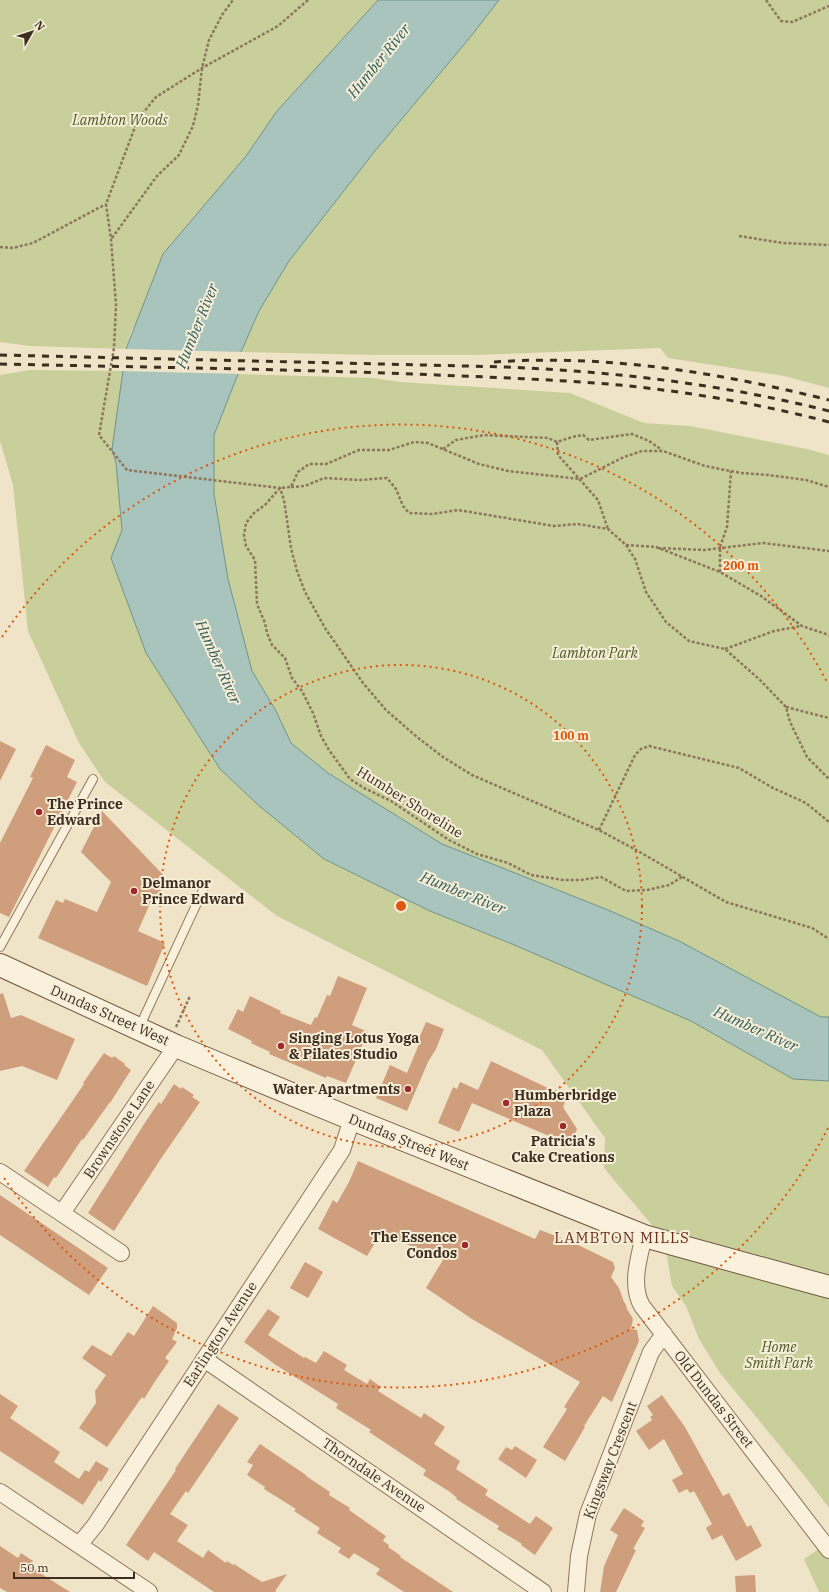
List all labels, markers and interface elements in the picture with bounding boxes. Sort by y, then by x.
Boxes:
north arrow [12,12,52,52]
text: N [32,18,48,34]
water label: Humber River [342,19,415,102]
park label: Lambton Woods [71,111,169,129]
water label: Humber River [171,280,222,372]
text: 200 m [723,558,759,573]
water label: Humber River [191,616,246,707]
park label: Lambton Park [551,644,639,662]
text: 100 m [553,728,589,743]
street label: Humber Shoreline [353,762,467,842]
place label: The Prince Edward [47,795,123,829]
marker: The Prince Edward [34,807,44,817]
water label: Humber River [417,867,509,918]
place label: Delmanor Prince Edward [142,874,245,908]
marker: Delmanor Prince Edward [129,886,139,896]
centre of rings [394,899,408,913]
street label: Dundas Street West [48,981,172,1049]
water label: Humber River [710,1001,802,1056]
place label: Singing Lotus Yoga & Pilates Studio [289,1029,419,1063]
marker: Singing Lotus Yoga & Pilates Studio [276,1041,286,1051]
street label: Brownstone Lane [79,1076,159,1182]
place label: Water Apartments [273,1080,400,1098]
marker: Water Apartments [403,1084,413,1094]
place label: Humberbridge Plaza [514,1086,617,1120]
marker: Humberbridge Plaza [501,1098,511,1108]
street label: Dundas Street West [346,1110,472,1174]
marker: Patricia's Cake Creations [558,1121,568,1131]
place label: Patricia's Cake Creations [511,1132,615,1166]
place label: The Essence Condos [371,1228,457,1262]
district label: LAMBTON MILLS [554,1228,690,1247]
marker: The Essence Condos [460,1240,470,1250]
street label: Earlington Avenue [179,1278,261,1390]
park label: Home Smith Park [744,1338,814,1372]
street label: Old Dundas Street [670,1347,758,1451]
street label: Kingsway Crescent [579,1399,641,1521]
street label: Thorndale Avenue [319,1434,429,1516]
scale bar [14,1554,134,1580]
text: 50 m [20,1560,49,1575]

